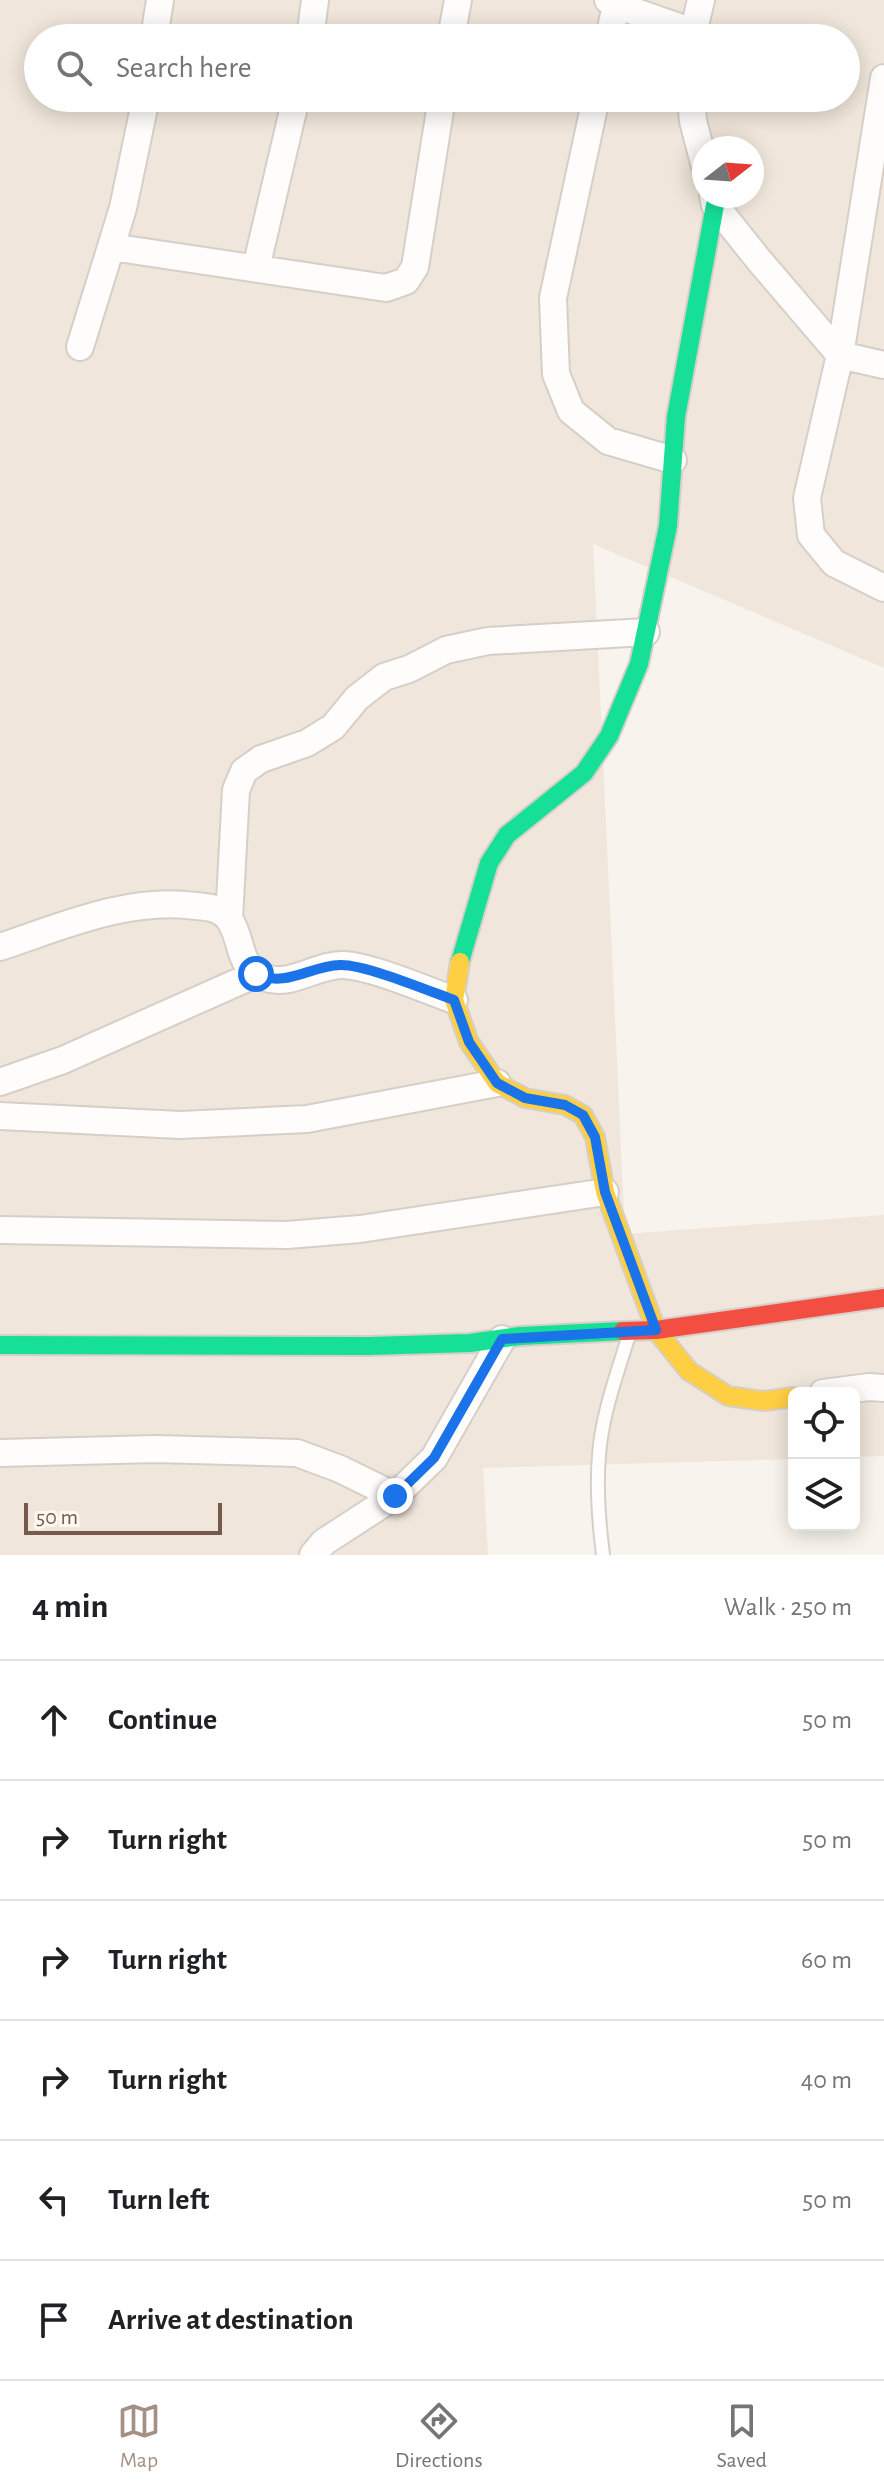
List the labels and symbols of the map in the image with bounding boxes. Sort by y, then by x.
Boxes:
north arrow [692,136,764,208]
route start [238,956,274,992]
route end [377,1478,413,1514]
scale bar [24,1499,222,1535]

